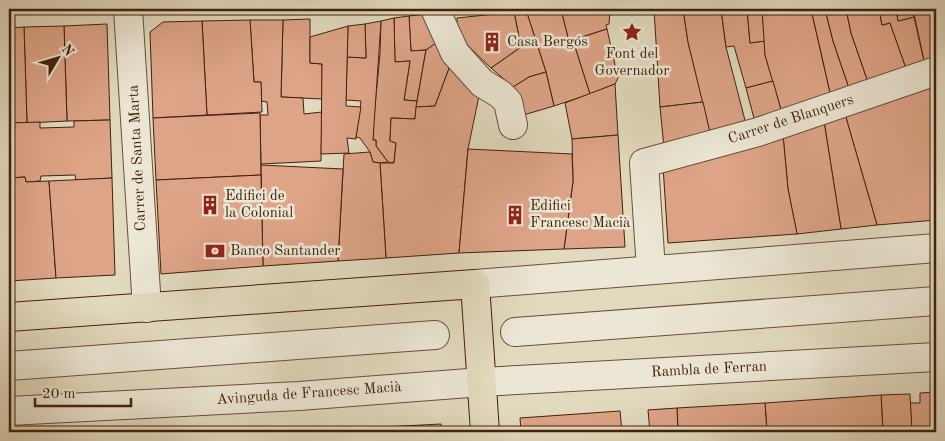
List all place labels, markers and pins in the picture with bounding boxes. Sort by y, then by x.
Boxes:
place icon: Font del Governador [621,21,643,43]
building icon: Casa Bergós [481,31,503,53]
place label: Casa Bergós [507,35,588,50]
place label: Font del Governador [595,47,669,79]
place label: Edifici de la Colonial [225,189,293,221]
building icon: Edifici de la Colonial [199,194,221,216]
place label: Edifici Francesc Macià [530,199,631,231]
building icon: Edifici Francesc Macià [504,204,526,226]
bank icon: Banco Santander [204,240,226,262]
place label: Banco Santander [230,244,341,259]

